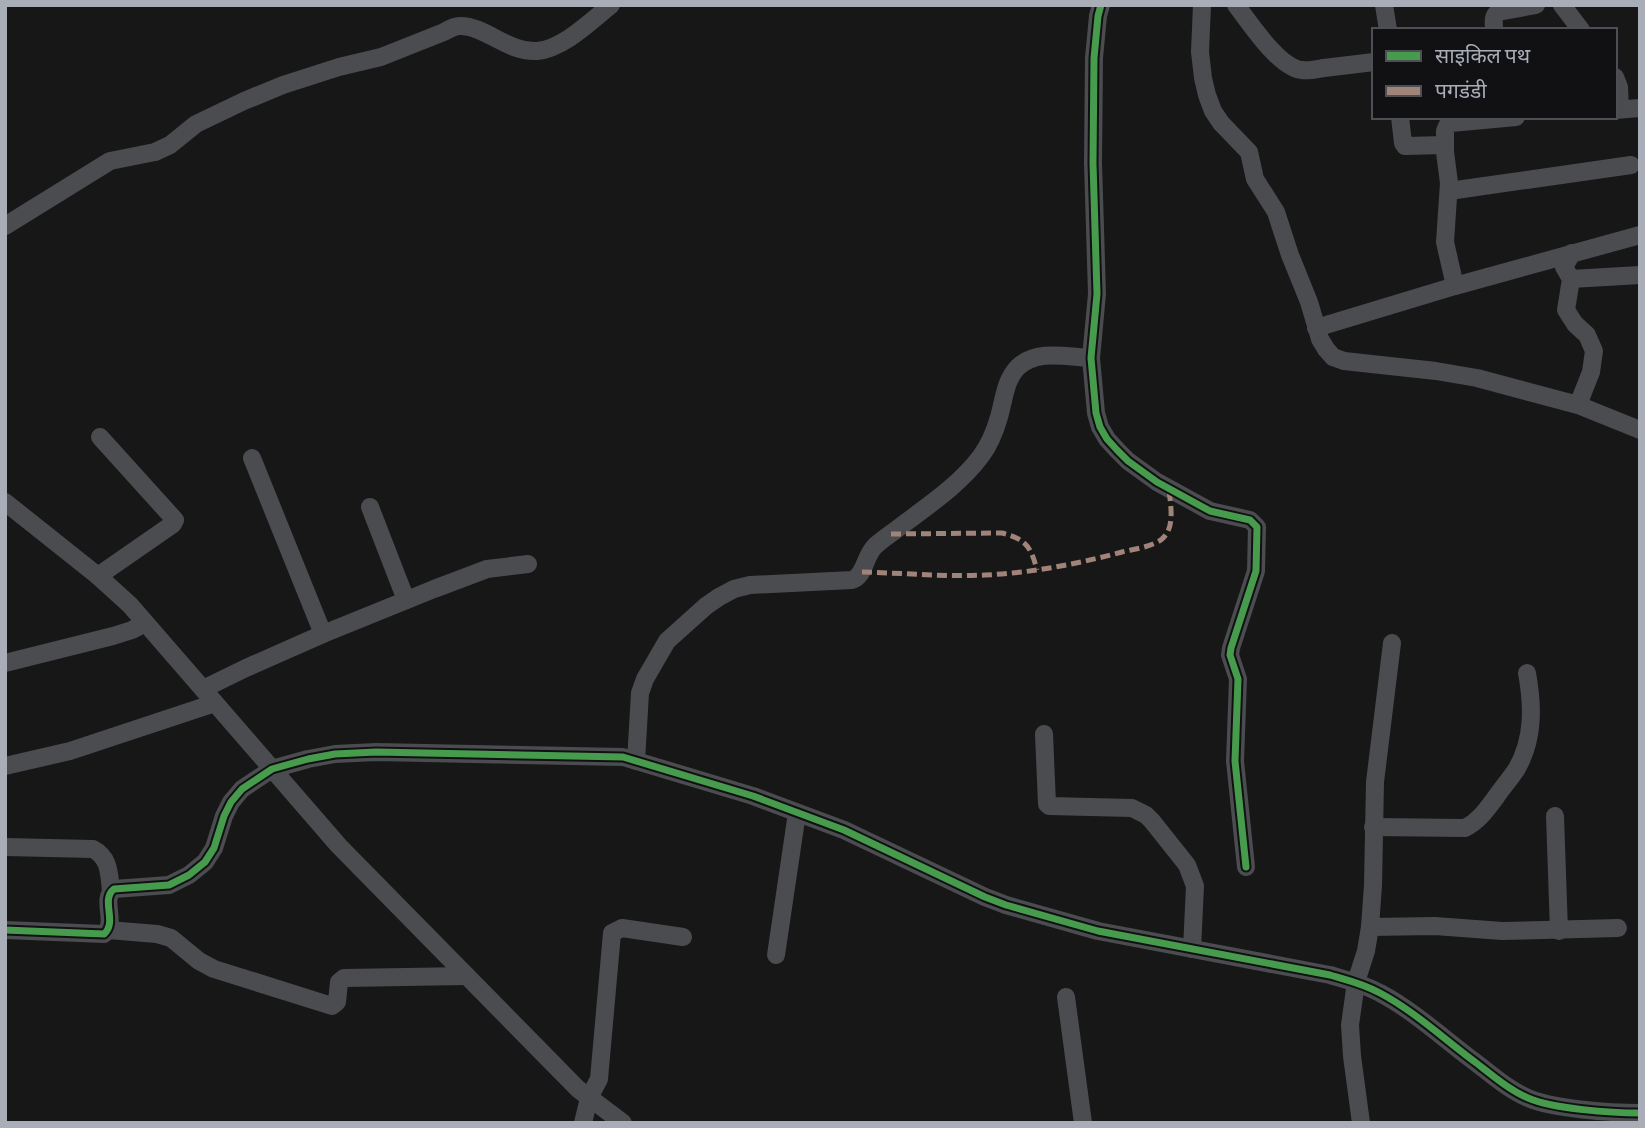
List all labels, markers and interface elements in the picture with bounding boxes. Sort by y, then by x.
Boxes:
legend [1372,28,1617,119]
text: साइकिल पथ [1435,42,1531,67]
text: पगडंडी [1435,77,1487,102]

